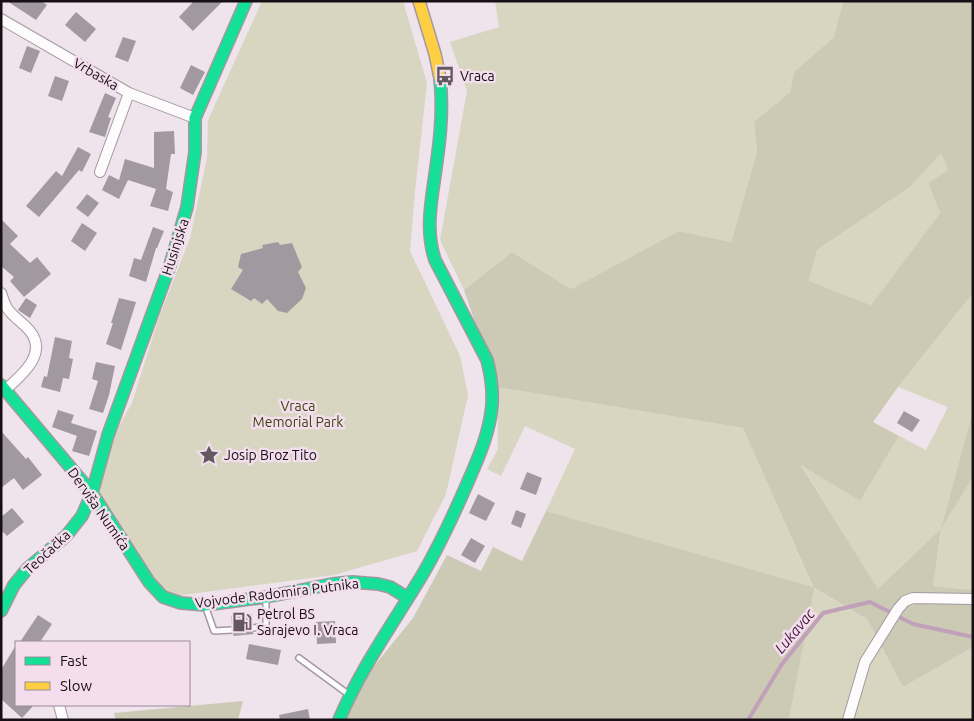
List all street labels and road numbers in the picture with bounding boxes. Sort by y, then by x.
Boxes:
street label: Vrbaska [70,55,122,93]
street label: Husinjska [158,216,192,278]
street label: Derviša Numića [65,465,133,553]
street label: Teočačka [21,527,73,577]
street label: Vojvode Radomira Putnika [194,575,360,611]

